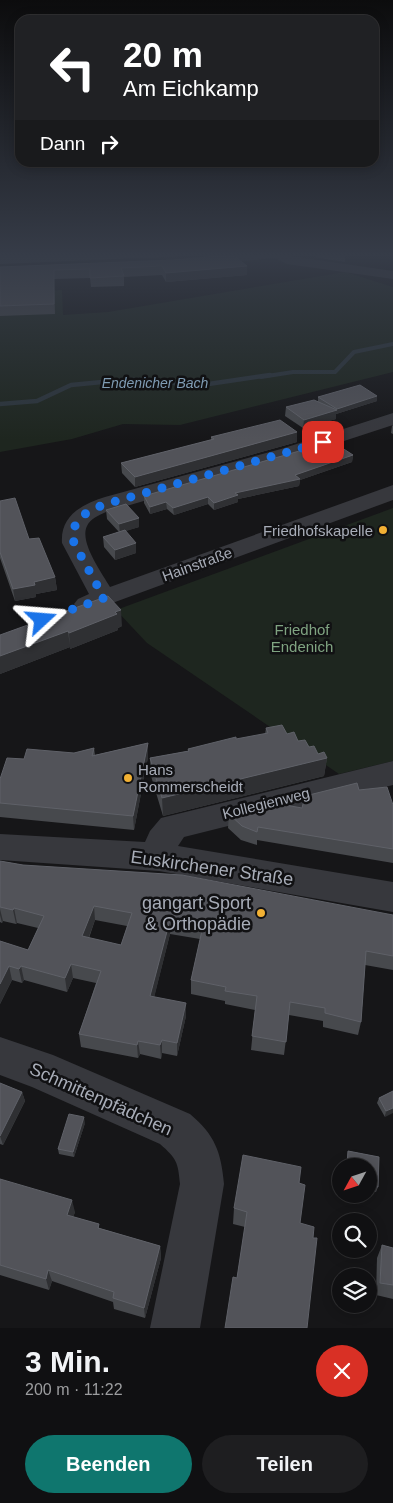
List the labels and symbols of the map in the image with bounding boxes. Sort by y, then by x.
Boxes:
water label: Endenicher Bach [102,375,209,391]
pin [302,421,344,463]
place label: Friedhofskapelle [263,522,373,539]
marker: Friedhofskapelle [377,524,389,536]
street label: Hainstraße [160,543,234,585]
position arrow [15,593,67,645]
park label: Friedhof Endenich [271,621,333,655]
place label: Hans Rommerscheidt [138,761,244,795]
marker: Hans Rommerscheidt [122,772,134,784]
street label: Kollegienweg [221,784,311,822]
street label: Euskirchener Straße [129,847,295,889]
place label: gangart Sport & Orthopädie [142,893,251,934]
marker: gangart Sport & Orthopädie [255,907,267,919]
street label: Schmittenpfädchen [27,1059,175,1139]
north arrow [332,1158,378,1202]

